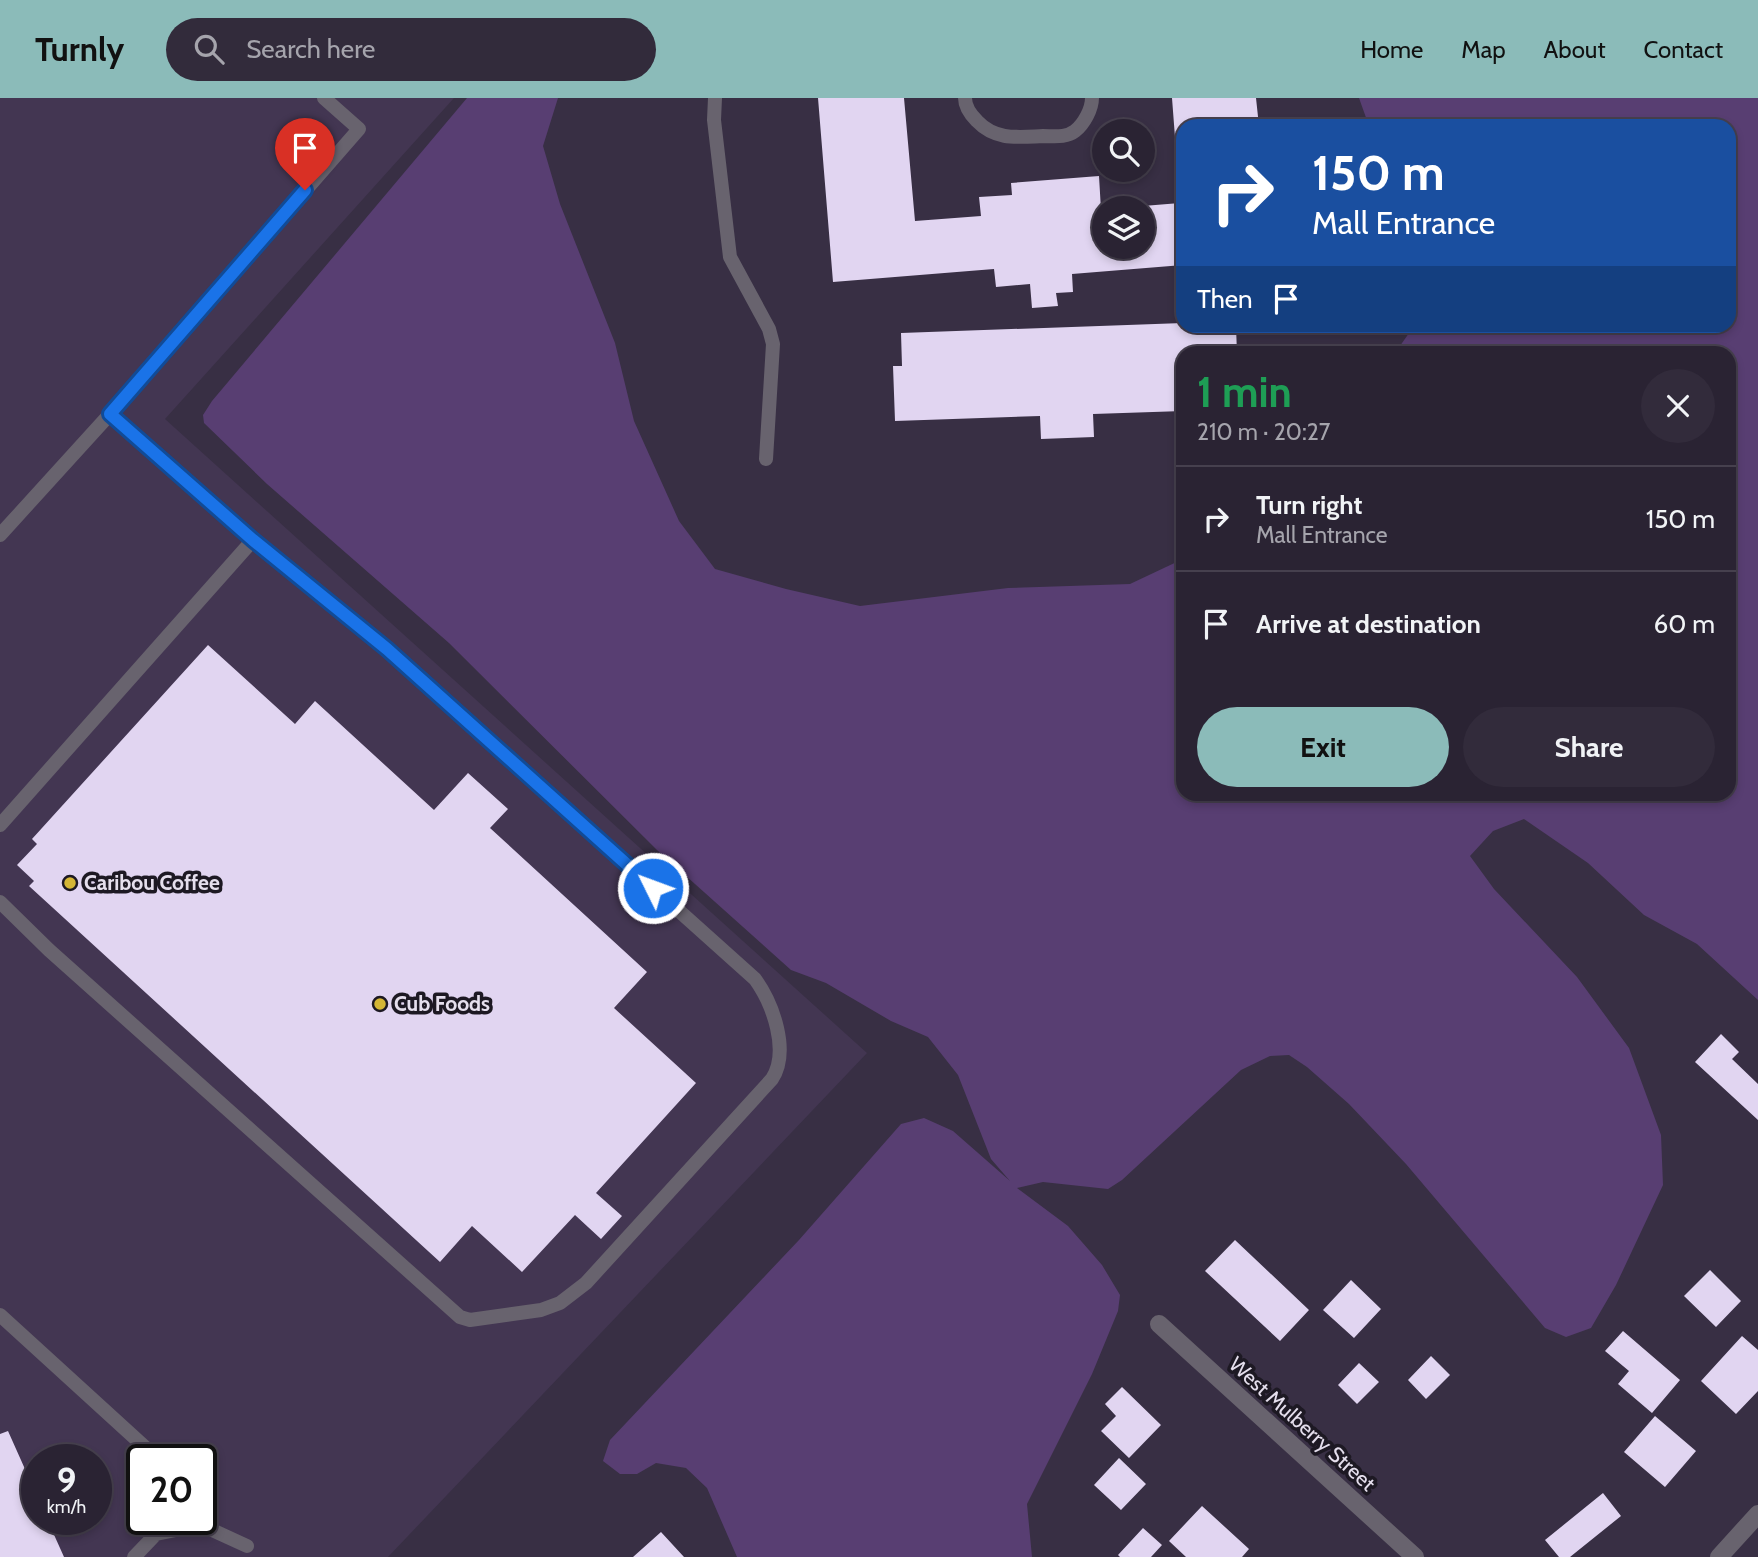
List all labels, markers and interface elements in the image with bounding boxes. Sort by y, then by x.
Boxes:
search box [166,18,656,81]
text: Turnly [35,29,124,69]
icon: search [190,30,228,68]
text: Search here [246,33,375,65]
text: Home [1360,35,1423,64]
text: Map [1461,35,1506,64]
text: About [1544,35,1606,64]
text: Contact [1644,35,1723,64]
pin [275,118,335,190]
map controls [1092,119,1155,259]
button: search [1092,119,1155,182]
icon: arrive [286,129,324,167]
text: 150 m [1312,143,1445,202]
icon: right [1197,147,1288,238]
button: layers [1092,196,1155,259]
text: Mall Entrance [1312,203,1495,242]
icon: arrive [1267,280,1305,318]
text: Then [1197,283,1253,315]
text: 1 min [1197,366,1292,418]
button: close [1641,369,1715,443]
text: 210 m · 20:27 [1197,418,1330,446]
text: Turn right [1256,489,1362,521]
icon: right [1197,500,1235,538]
text: 150 m [1646,503,1715,535]
text: Mall Entrance [1256,521,1388,549]
icon: arrive [1197,605,1235,643]
text: Arrive at destination [1256,608,1481,640]
text: 60 m [1653,608,1715,640]
button: Exit [1197,707,1449,787]
button: Share [1463,707,1715,787]
position arrow [616,851,690,925]
place label: Caribou Coffee [84,870,220,895]
marker: Caribou Coffee [62,875,78,891]
place label: Cub Foods [394,991,490,1016]
marker: Cub Foods [372,996,388,1012]
street label: West Mulberry Street [1224,1351,1381,1496]
speed limit sign: 20 [126,1444,217,1535]
text: 9 [57,1459,76,1502]
text: km/h [47,1496,86,1518]

